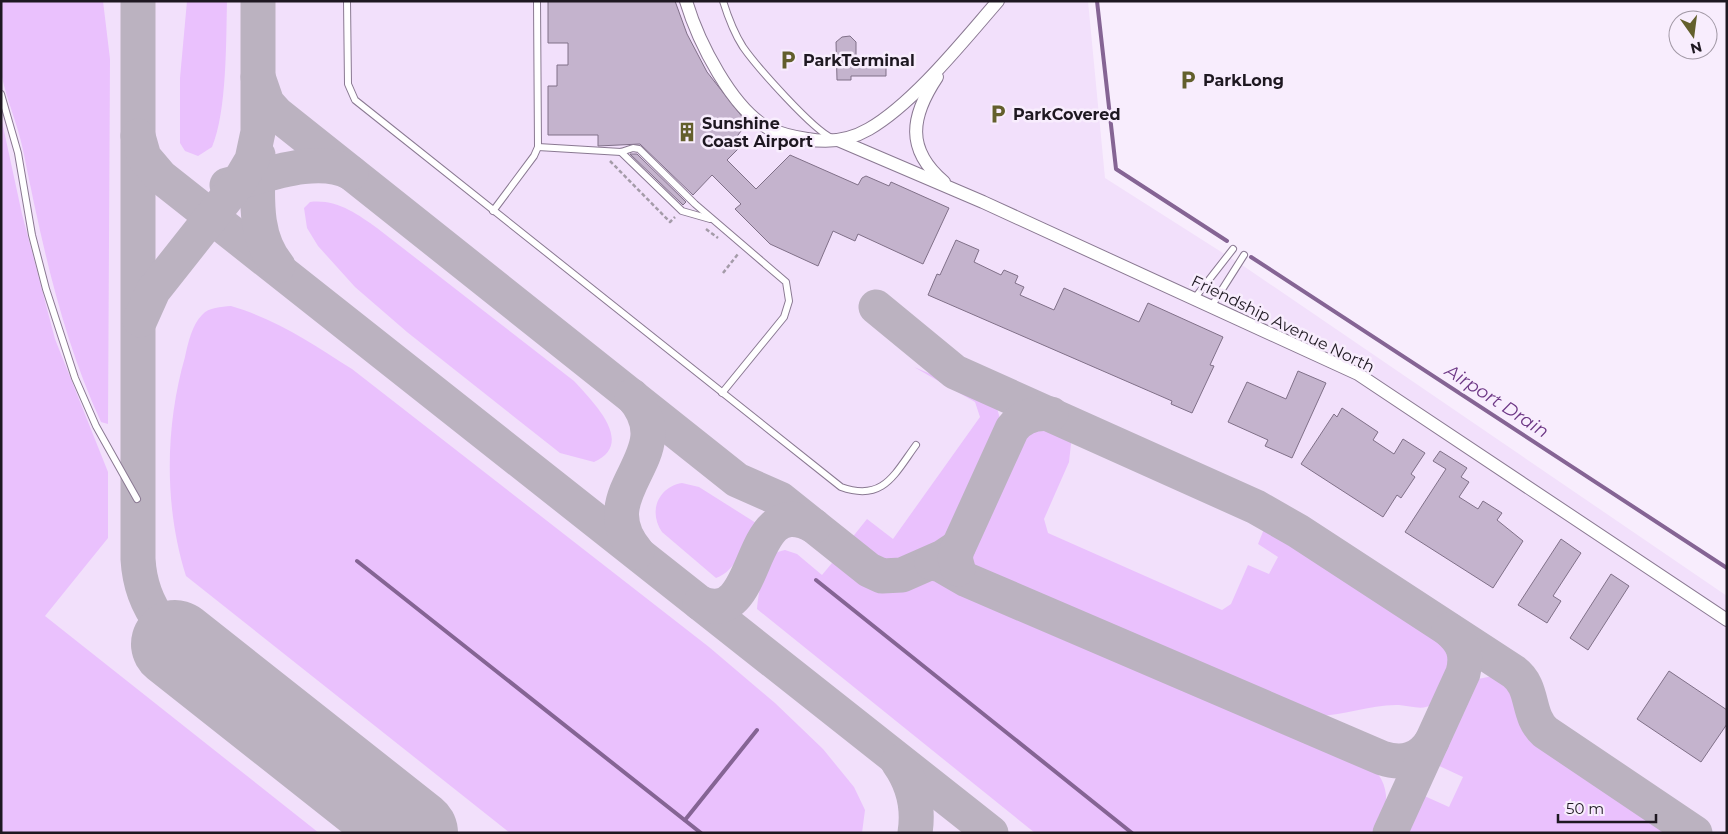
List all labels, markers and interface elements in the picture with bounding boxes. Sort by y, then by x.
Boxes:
north arrow [1668,10,1718,60]
text: N [1688,38,1704,58]
parking icon: ParkTerminal [777,49,799,71]
place label: ParkTerminal [803,51,915,70]
parking icon: ParkLong [1177,69,1199,91]
place label: ParkLong [1203,71,1284,90]
parking icon: ParkCovered [987,103,1009,125]
place label: ParkCovered [1013,105,1121,124]
place label: Sunshine Coast Airport [702,114,813,151]
building icon: Sunshine Coast Airport [676,121,698,143]
street label: Friendship Avenue North [1188,271,1378,377]
water label: Airport Drain [1440,359,1553,443]
scale bar [1558,792,1656,824]
text: 50 m [1566,799,1604,818]

